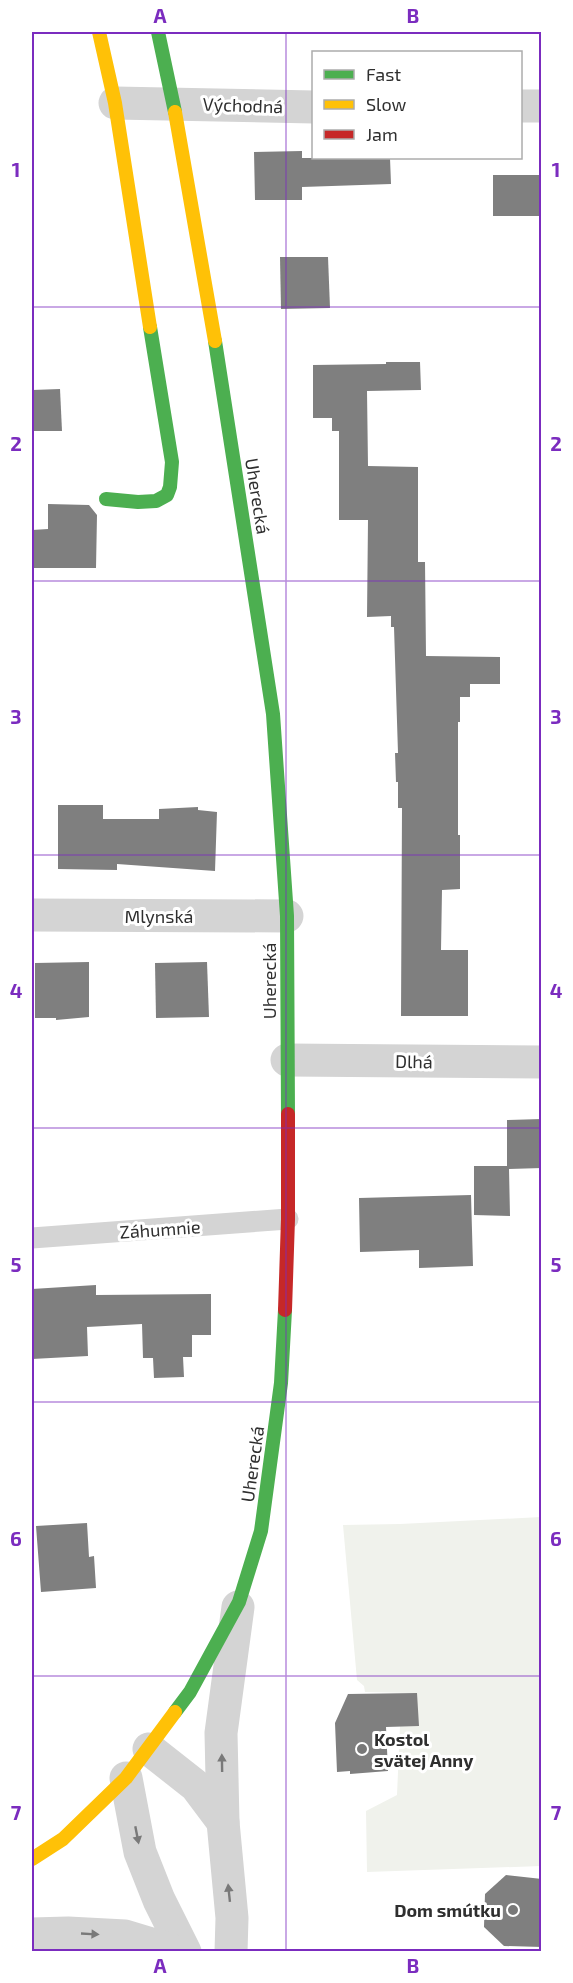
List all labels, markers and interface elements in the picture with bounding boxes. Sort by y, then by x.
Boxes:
text: A [153,3,167,27]
text: B [407,3,419,27]
legend [312,51,522,159]
text: Fast [366,63,401,85]
street label: Východná [202,93,284,117]
text: Slow [366,93,407,115]
text: Jam [366,123,398,145]
text: 1 [12,157,20,181]
text: 1 [552,157,560,181]
text: 2 [10,431,22,455]
text: 2 [550,431,562,455]
street label: Uherecká [241,456,275,536]
text: 3 [10,704,22,728]
text: 3 [550,704,562,728]
street label: Mlynská [125,905,193,927]
street label: Uherecká [258,943,280,1019]
text: 4 [10,978,23,1002]
text: 4 [550,978,563,1002]
street label: Dlhá [395,1050,433,1072]
street label: Záhumnie [119,1215,201,1243]
text: 5 [10,1252,22,1276]
text: 5 [550,1252,562,1276]
street label: Uherecká [236,1425,268,1503]
text: 6 [10,1526,22,1550]
text: 6 [550,1526,562,1550]
place label: Kostol svätej Anny [374,1728,474,1771]
marker: Kostol svätej Anny [355,1742,369,1756]
one-way arrow [217,1754,226,1773]
text: 7 [11,1800,22,1824]
text: 7 [551,1800,562,1824]
one-way arrow [133,1826,142,1845]
one-way arrow [224,1884,234,1903]
place label: Dom smútku [394,1899,501,1921]
marker: Dom smútku [506,1903,520,1917]
one-way arrow [80,1929,99,1939]
text: A [153,1953,167,1977]
text: B [407,1953,419,1977]

